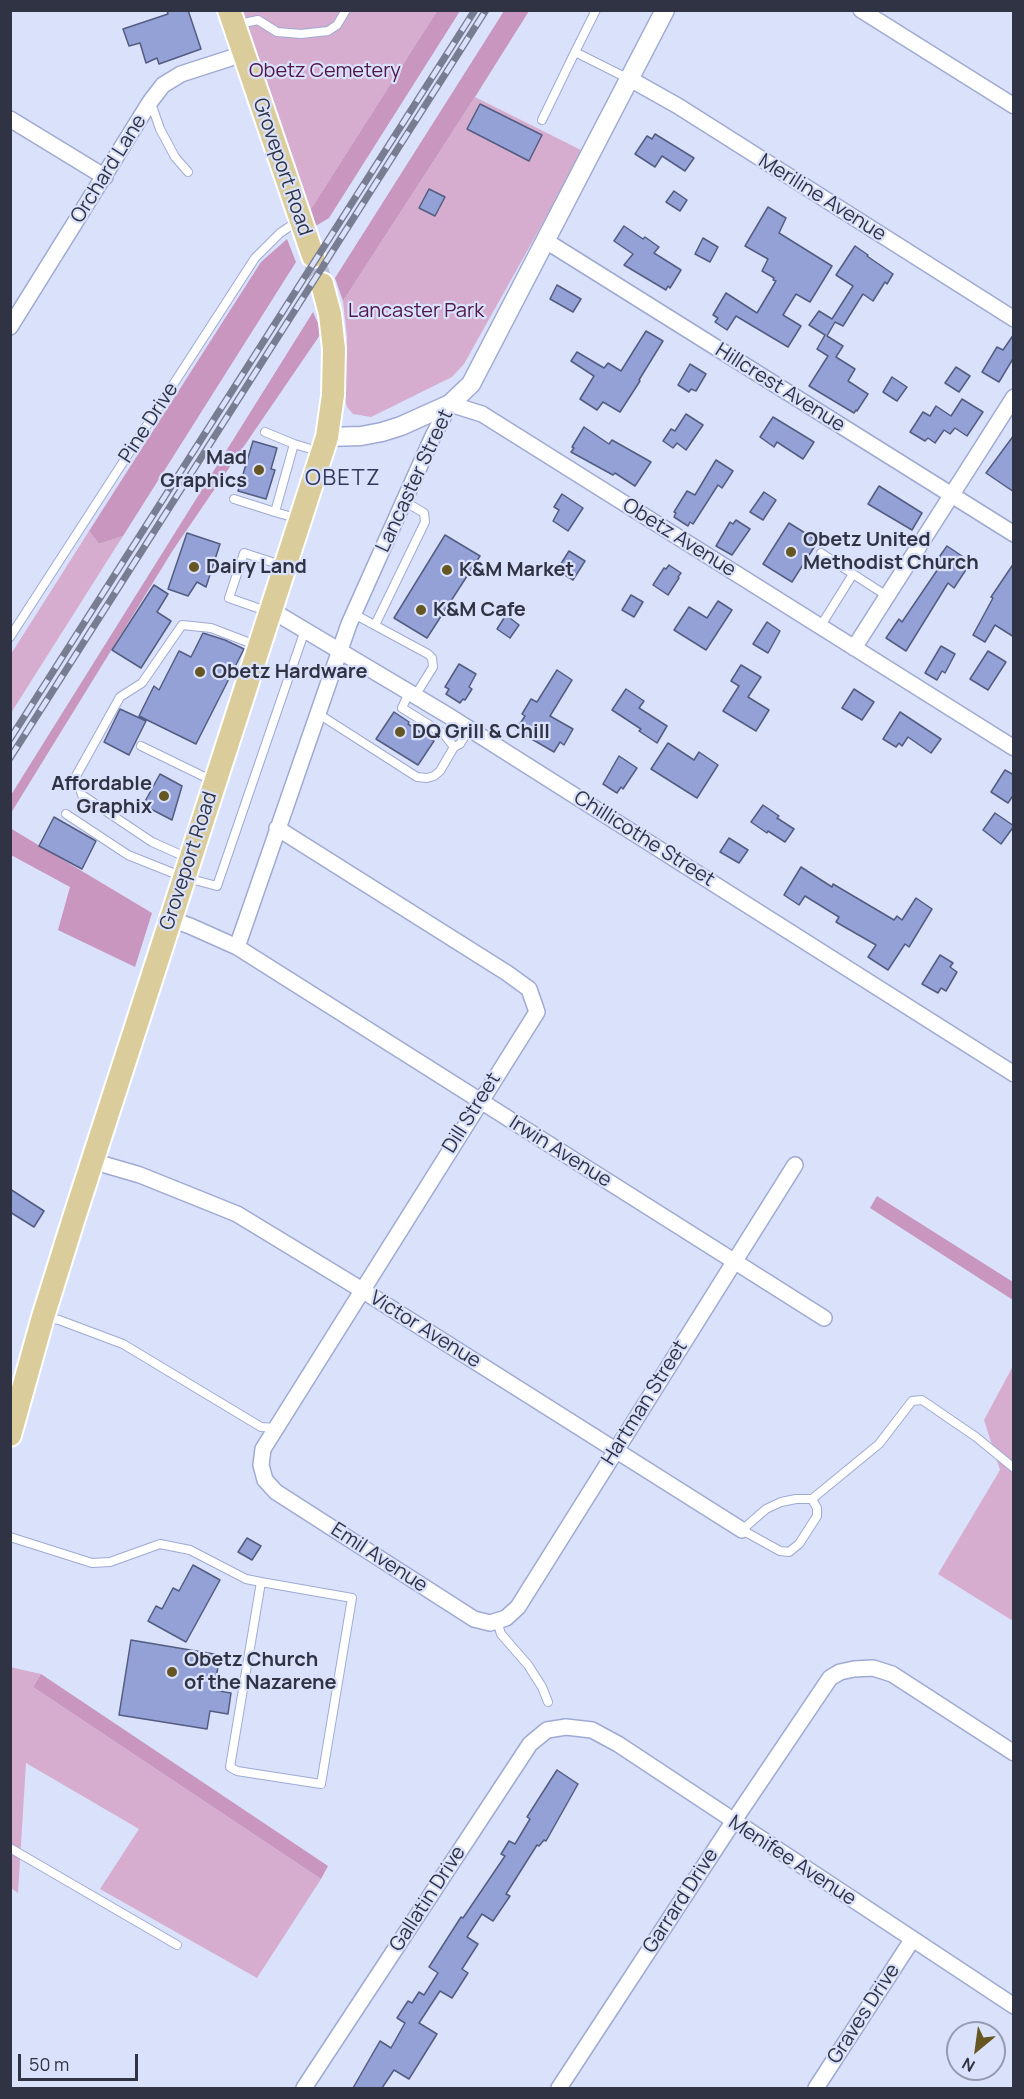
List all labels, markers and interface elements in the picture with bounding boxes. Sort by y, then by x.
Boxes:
park label: Obetz Cemetery [249,59,401,83]
street label: Groveport Road [247,95,317,239]
street label: Orchard Lane [66,110,152,228]
street label: Meriline Avenue [754,149,890,247]
park label: Lancaster Park [348,299,484,323]
street label: Hillcrest Avenue [711,338,849,438]
street label: Pine Drive [114,378,184,468]
street label: Lancaster Street [371,406,459,556]
place label: Mad Graphics [160,446,247,493]
marker: Mad Graphics [252,463,266,477]
district label: OBETZ [305,466,381,492]
street label: Obetz Avenue [618,494,740,582]
place label: Obetz United Methodist Church [803,528,979,575]
marker: Obetz United Methodist Church [784,545,798,559]
place label: Dairy Land [206,555,307,579]
place label: K&M Market [459,558,574,582]
marker: Dairy Land [187,560,201,574]
marker: K&M Market [440,563,454,577]
place label: K&M Cafe [433,598,526,622]
marker: K&M Cafe [414,603,428,617]
place label: Obetz Hardware [212,660,368,684]
marker: Obetz Hardware [193,665,207,679]
place label: DQ Grill & Chill [412,720,550,744]
marker: DQ Grill & Chill [393,725,407,739]
place label: Affordable Graphix [51,772,152,819]
street label: Chillicothe Street [569,786,719,892]
street label: Groveport Road [155,789,223,933]
marker: Affordable Graphix [157,789,171,803]
street label: Dill Street [438,1068,506,1158]
street label: Irwin Avenue [504,1111,616,1193]
street label: Victor Avenue [365,1286,485,1374]
street label: Hartman Street [597,1336,693,1470]
street label: Emil Avenue [326,1518,432,1598]
place label: Obetz Church of the Nazarene [184,1648,337,1695]
marker: Obetz Church of the Nazarene [165,1665,179,1679]
street label: Menifee Avenue [724,1811,860,1911]
street label: Gallatin Drive [385,1842,471,1956]
street label: Garrard Drive [638,1844,724,1958]
street label: Graves Drive [823,1960,905,2068]
north arrow [946,2021,1006,2081]
scale bar [21,2042,141,2080]
text: 50 m [29,2052,69,2076]
text: N [958,2053,979,2077]

